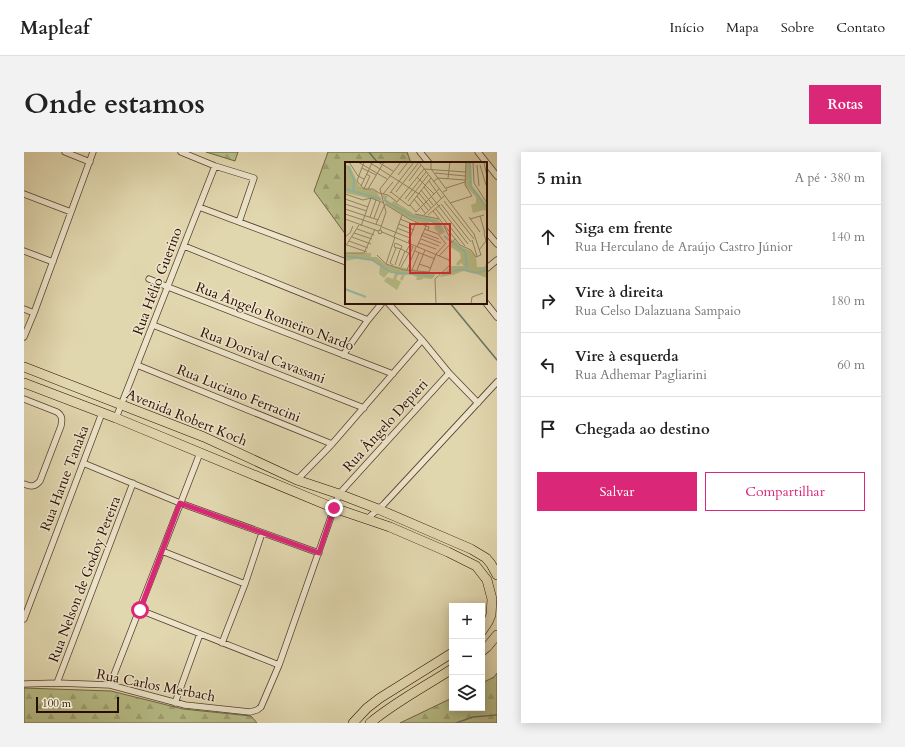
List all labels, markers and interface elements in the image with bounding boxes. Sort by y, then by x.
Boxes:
text: Mapleaf [20,15,90,41]
text: Início [669,18,704,37]
text: Mapa [726,18,759,37]
text: Sobre [781,18,814,37]
text: Contato [836,18,885,37]
text: Onde estamos [24,85,205,123]
button: Rotas [809,85,881,124]
inset map [345,162,487,304]
text: 5 min [537,167,582,190]
text: A pé · 380 m [795,169,865,187]
text: Siga em frente [575,218,673,238]
street label: Rua Hélio Guerino [128,224,187,338]
icon: ahead [537,226,559,248]
text: 140 m [831,228,865,246]
text: Rua Herculano de Araújo Castro Júnior [575,238,793,256]
street label: Rua Ângelo Romeiro Nardo [193,277,357,356]
text: Vire à direita [575,282,663,302]
icon: right [537,290,559,312]
text: 180 m [831,292,865,310]
text: Rua Celso Dalazuana Sampaio [575,302,741,320]
street label: Rua Dorival Cavassani [197,323,328,388]
text: Vire à esquerda [575,346,679,366]
icon: left [537,354,559,376]
text: 60 m [837,356,865,374]
street label: Rua Luciano Ferracini [174,360,304,427]
text: Rua Adhemar Pagliarini [575,366,707,384]
street label: Rua Ângelo Depieri [339,375,432,476]
street label: Avenida Robert Koch [123,384,250,451]
icon: arrive [537,418,559,440]
text: Chegada ao destino [575,419,710,439]
street label: Rua Harue Tanaka [36,423,93,534]
button: Salvar [537,472,697,511]
button: Compartilhar [705,472,865,511]
street label: Rua Nelson de Godoy Pereira [44,493,125,665]
route end [325,499,343,517]
route start [131,601,149,619]
map controls [449,603,485,711]
button: + [449,603,485,639]
button: − [449,639,485,675]
street label: Rua Carlos Merbach [95,665,217,706]
button: layers [449,675,485,711]
scale bar [36,695,119,714]
text: 100 m [42,696,71,711]

